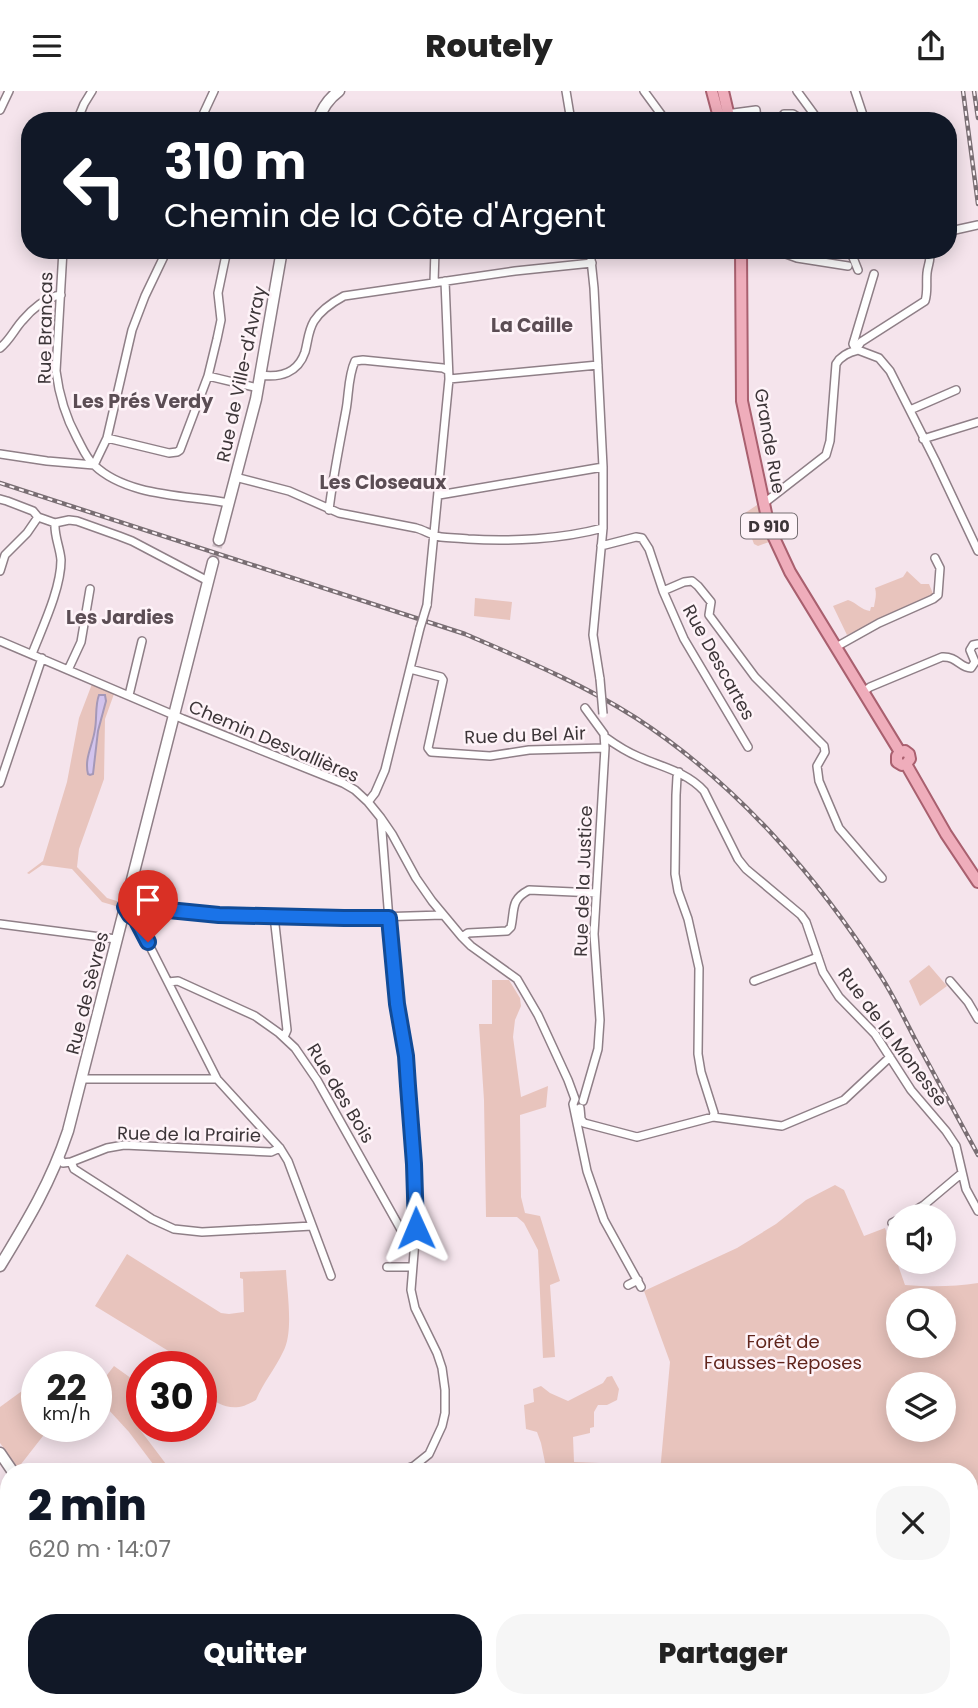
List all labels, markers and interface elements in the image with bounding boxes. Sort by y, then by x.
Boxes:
text: Routely [425,23,553,68]
icon: menu [28,27,66,65]
icon: share [912,27,950,65]
text: 310 m [164,128,306,196]
icon: left [49,140,140,231]
text: Chemin de la Côte d'Argent [164,193,606,238]
street label: Rue Brancas [32,272,58,384]
street label: Rue de Ville-d'Avray [210,284,272,464]
district label: La Caille [491,312,573,339]
street label: Grande Rue [748,387,792,495]
district label: Les Prés Verdy [73,388,214,415]
district label: Les Closeaux [320,469,447,496]
road number: D 910 [741,513,797,539]
street label: Rue Descartes [677,600,761,724]
district label: Les Jardies [66,604,174,631]
street label: Chemin Desvallières [185,694,363,788]
street label: Rue du Bel Air [464,720,586,750]
street label: Rue de la Justice [568,805,598,957]
pin [118,870,178,942]
icon: arrive [129,881,167,919]
street label: Rue de Sèvres [60,929,114,1057]
street label: Rue de la Monesse [833,963,953,1111]
street label: Rue des Bois [301,1038,381,1148]
street label: Rue de la Prairie [117,1120,261,1148]
position arrow [379,1191,453,1265]
map controls [886,1204,956,1442]
button: sound [886,1204,956,1274]
button: search [886,1288,956,1358]
park label: Forêt de Fausses-Reposes [704,1329,862,1375]
speed limit sign: 30 [126,1351,217,1442]
text: 22 [47,1363,86,1412]
button: layers [886,1372,956,1442]
text: km/h [43,1401,90,1426]
text: 2 min [28,1476,146,1535]
button: close [876,1486,950,1560]
text: 620 m · 14:07 [28,1533,171,1565]
button: Quitter [28,1614,482,1694]
button: Partager [496,1614,950,1694]

